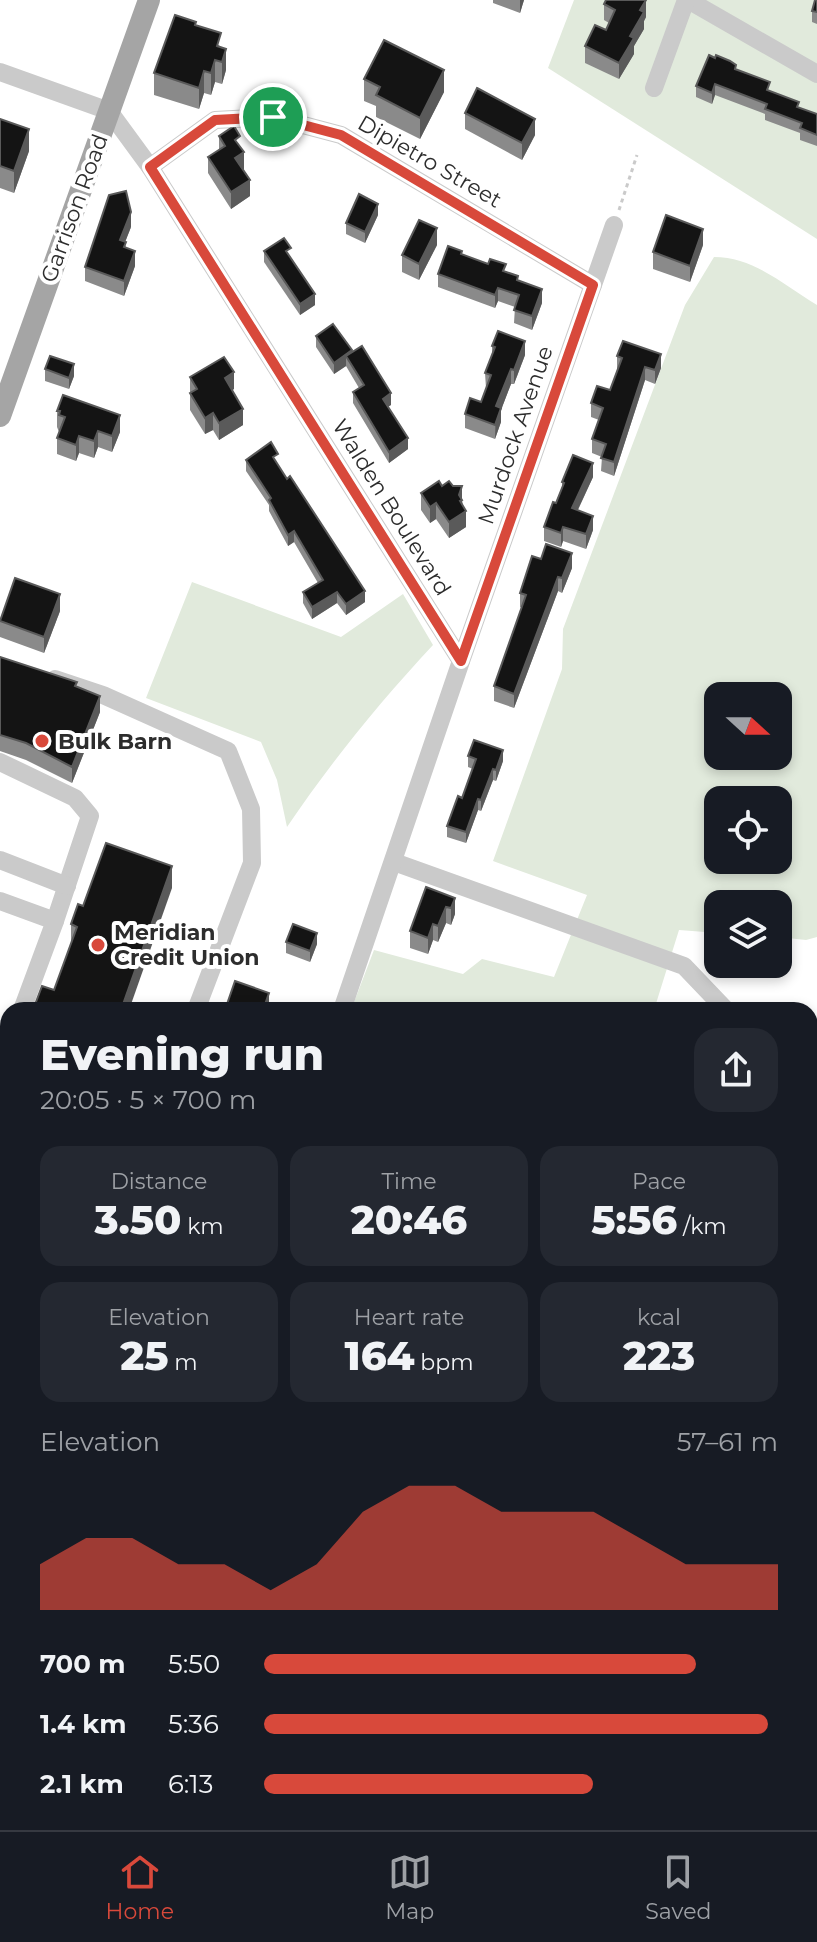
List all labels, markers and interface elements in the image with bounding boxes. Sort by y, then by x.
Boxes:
pin [239,83,307,151]
icon: arrive [251,95,295,139]
street label: Dipietro Street [353,109,507,214]
street label: Garrison Road [35,130,114,286]
street label: Murdock Avenue [472,342,559,528]
street label: Walden Boulevard [326,414,457,601]
north arrow [704,682,792,770]
map controls [704,682,792,978]
place label: Bulk Barn [58,728,172,755]
marker: Bulk Barn [33,732,51,750]
button: locate [704,786,792,874]
button: layers [704,890,792,978]
place label: Meridian Credit Union [114,919,260,971]
marker: Meridian Credit Union [89,936,107,954]
text: Evening run [40,1027,324,1081]
button: share [694,1028,778,1112]
text: 20:05 · 5 × 700 m [40,1084,256,1116]
text: Distance [111,1168,207,1195]
text: Time [381,1168,437,1195]
text: Pace [632,1168,686,1195]
text: 3.50 [94,1195,182,1244]
text: 20:46 [351,1195,467,1244]
text: 5:56 [591,1195,677,1244]
text: km [182,1213,224,1240]
text: /km [677,1213,727,1240]
text: Elevation [108,1304,210,1331]
text: Heart rate [354,1304,464,1331]
text: kcal [637,1304,681,1331]
text: 25 [120,1331,169,1380]
text: 164 [344,1331,415,1380]
text: 223 [623,1331,695,1380]
text: m [169,1349,198,1376]
text: bpm [415,1349,474,1376]
text: Elevation [40,1426,160,1458]
text: 57–61 m [677,1426,778,1458]
text: 700 m [40,1648,126,1680]
text: 5:50 [168,1648,220,1680]
text: 1.4 km [40,1708,126,1740]
text: 5:36 [168,1708,219,1740]
text: 2.1 km [40,1768,124,1800]
text: 6:13 [168,1768,213,1800]
tab: Home [106,1850,174,1925]
tab: Map [385,1850,434,1925]
tab: Saved [645,1850,711,1925]

